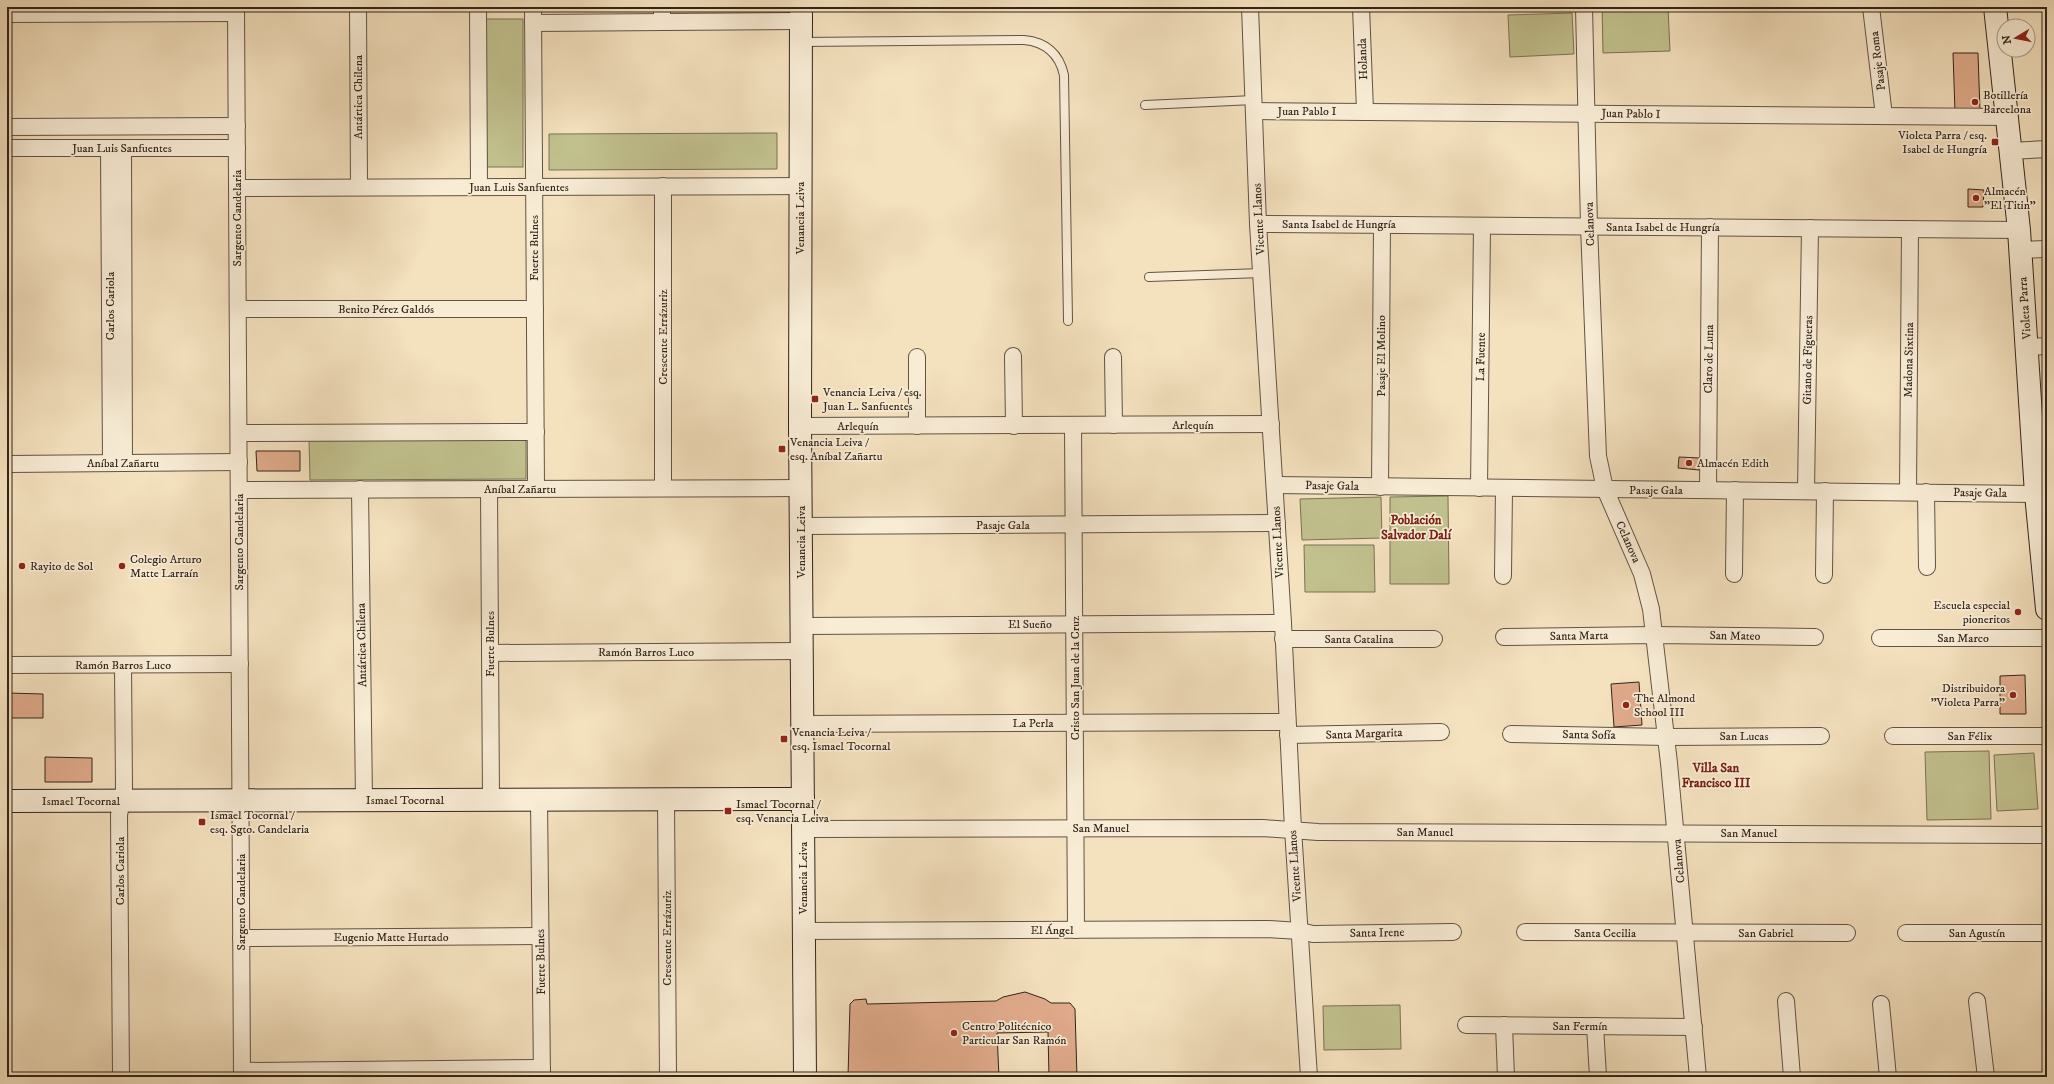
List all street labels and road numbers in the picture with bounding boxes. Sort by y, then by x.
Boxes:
street label: Pasaje Roma [1867,30,1889,91]
street label: Holanda [1355,37,1371,80]
street label: Antártica Chilena [351,54,366,139]
street label: Juan Pablo I [1277,104,1336,119]
street label: Juan Pablo I [1600,106,1661,122]
street label: Juan Luis Sanfuentes [71,141,172,156]
street label: Sargento Candelaria [230,169,245,266]
street label: Juan Luis Sanfuentes [468,180,569,195]
street label: Venancia Leiva [793,181,808,255]
street label: Vicente Llanos [1250,183,1268,256]
street label: Celanova [1582,201,1598,246]
street label: Fuerte Bulnes [527,215,542,281]
street label: Santa Isabel de Hungría [1282,217,1397,232]
street label: Santa Isabel de Hungría [1606,220,1721,235]
street label: Carlos Cariola [103,271,118,340]
street label: Violeta Parra [2015,275,2035,341]
street label: Crescente Errázuriz [656,289,671,385]
street label: Benito Pérez Galdós [338,302,434,317]
street label: Pasaje El Molino [1374,315,1389,397]
street label: Gitano de Figueras [1800,315,1816,405]
street label: Madona Sixtina [1901,321,1917,398]
street label: Claro de Luna [1701,324,1717,394]
street label: La Fuente [1473,332,1489,382]
street label: Arlequín [1172,418,1215,433]
street label: Arlequín [837,419,880,434]
street label: Aníbal Zañartu [87,456,159,471]
street label: Pasaje Gala [1305,478,1360,494]
street label: Aníbal Zañartu [484,482,556,497]
street label: Pasaje Gala [1629,483,1684,498]
street label: Pasaje Gala [1953,485,2008,501]
street label: Sargento Candelaria [232,493,247,590]
street label: Venancia Leiva [794,505,809,579]
street label: Vicente Llanos [1269,506,1287,579]
street label: Pasaje Gala [976,518,1031,533]
street label: Celanova [1612,519,1644,566]
street label: Antártica Chilena [354,602,370,687]
street label: Fuerte Bulnes [483,611,498,677]
street label: Cristo San Juan de la Cruz [1068,616,1083,740]
street label: El Sueño [1008,617,1052,632]
street label: Santa Marta [1550,628,1609,644]
street label: San Mateo [1709,628,1761,644]
street label: San Marco [1937,631,1989,646]
street label: Santa Catalina [1324,632,1394,647]
street label: Ramón Barros Luco [598,645,694,660]
street label: Ramón Barros Luco [75,658,171,673]
street label: La Perla [1012,716,1054,731]
street label: Santa Margarita [1325,725,1404,743]
street label: Santa Sofía [1562,727,1617,743]
street label: San Lucas [1720,729,1768,744]
street label: San Félix [1948,729,1993,744]
street label: Ismael Tocornal [366,793,445,808]
street label: Ismael Tocornal [42,794,121,809]
street label: San Manuel [1073,821,1130,836]
street label: San Manuel [1397,825,1454,840]
street label: San Manuel [1721,826,1778,841]
street label: Vicente Llanos [1285,830,1305,903]
street label: Carlos Cariola [113,836,128,905]
street label: Celanova [1670,837,1688,884]
street label: Venancia Leiva [796,841,811,915]
street label: Sargento Candelaria [234,853,249,950]
street label: Crescente Errázuriz [660,890,675,986]
street label: El Ángel [1031,923,1074,938]
street label: Santa Irene [1350,925,1404,941]
street label: Santa Cecilia [1574,926,1637,941]
street label: San Gabriel [1738,926,1794,941]
street label: San Agustín [1949,926,2006,941]
street label: Fuerte Bulnes [533,929,549,995]
street label: Eugenio Matte Hurtado [333,930,449,945]
street label: San Fermín [1552,1019,1608,1034]

